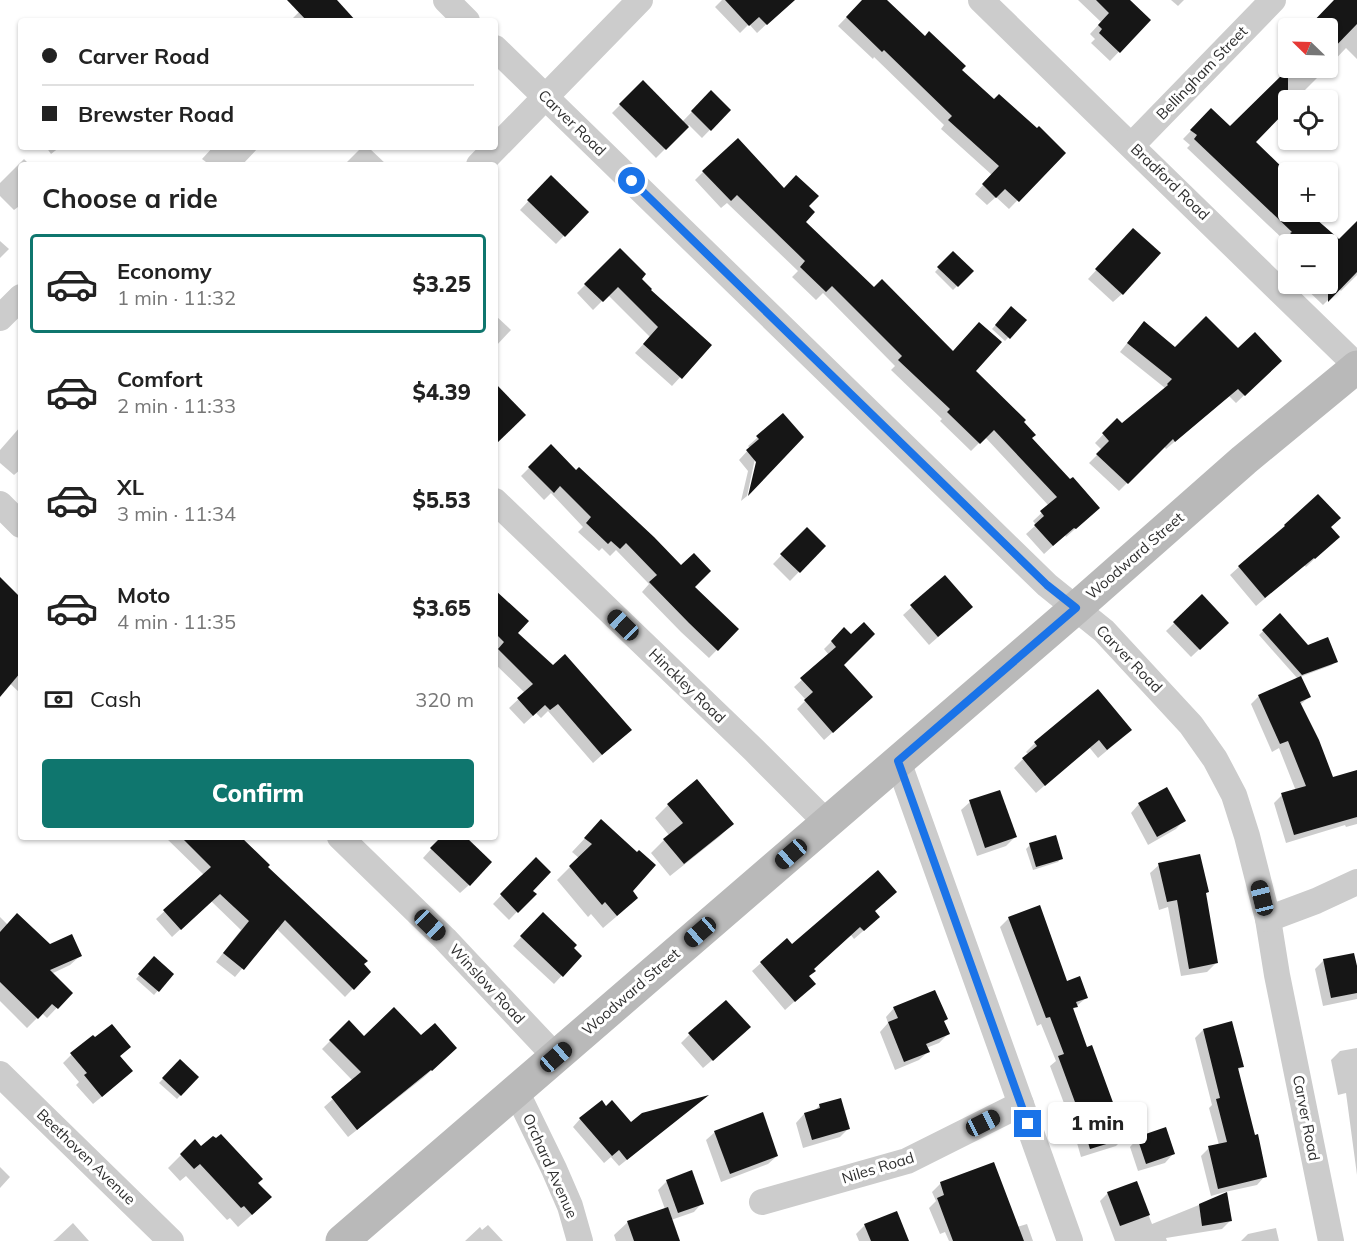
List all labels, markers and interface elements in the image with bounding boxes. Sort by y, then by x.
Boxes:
north arrow [1278,18,1338,78]
map controls [1278,18,1338,294]
street label: Bellingham Street [1152,22,1251,124]
text: Carver Road [78,42,210,70]
street label: Carver Road [534,86,610,160]
button: locate [1278,90,1338,150]
text: Brewster Road [78,100,234,128]
street label: Bradford Road [1127,139,1214,224]
button: + [1278,162,1338,222]
route start [618,167,645,194]
text: Choose a ride [42,181,218,215]
button: − [1278,234,1338,294]
icon: car [45,257,99,311]
text: Economy [117,257,212,285]
text: $3.25 [412,270,471,298]
text: 1 min · 11:32 [117,285,236,310]
icon: car [45,365,99,419]
text: Comfort [117,365,203,393]
text: $4.39 [412,378,471,406]
text: 2 min · 11:33 [117,393,236,418]
icon: car [45,473,99,527]
text: XL [117,473,144,501]
text: $5.53 [412,486,471,514]
text: 3 min · 11:34 [117,501,236,526]
street label: Woodward Street [1082,508,1188,603]
icon: car [45,581,99,635]
text: Moto [117,581,170,609]
text: $3.65 [412,594,471,622]
car [604,606,642,644]
text: 4 min · 11:35 [117,609,236,634]
street label: Carver Road [1092,621,1166,697]
street label: Hinckley Road [645,644,730,727]
icon: cash [42,683,75,716]
text: Cash [90,685,142,713]
text: 320 m [415,687,474,712]
button: Confirm [42,759,474,828]
car [772,835,810,873]
car [1249,878,1275,918]
car [411,906,449,944]
car [681,913,719,951]
street label: Winslow Road [446,940,529,1028]
street label: Woodward Street [578,944,684,1039]
car [537,1038,575,1076]
street label: Carver Road [1289,1073,1324,1162]
callout: 1 min [1049,1103,1148,1145]
street label: Beethoven Avenue [33,1105,140,1209]
car [963,1107,1003,1139]
street label: Orchard Avenue [519,1110,582,1221]
route end [1014,1110,1041,1137]
text: 1 min [1071,1110,1124,1135]
street label: Niles Road [839,1148,916,1188]

